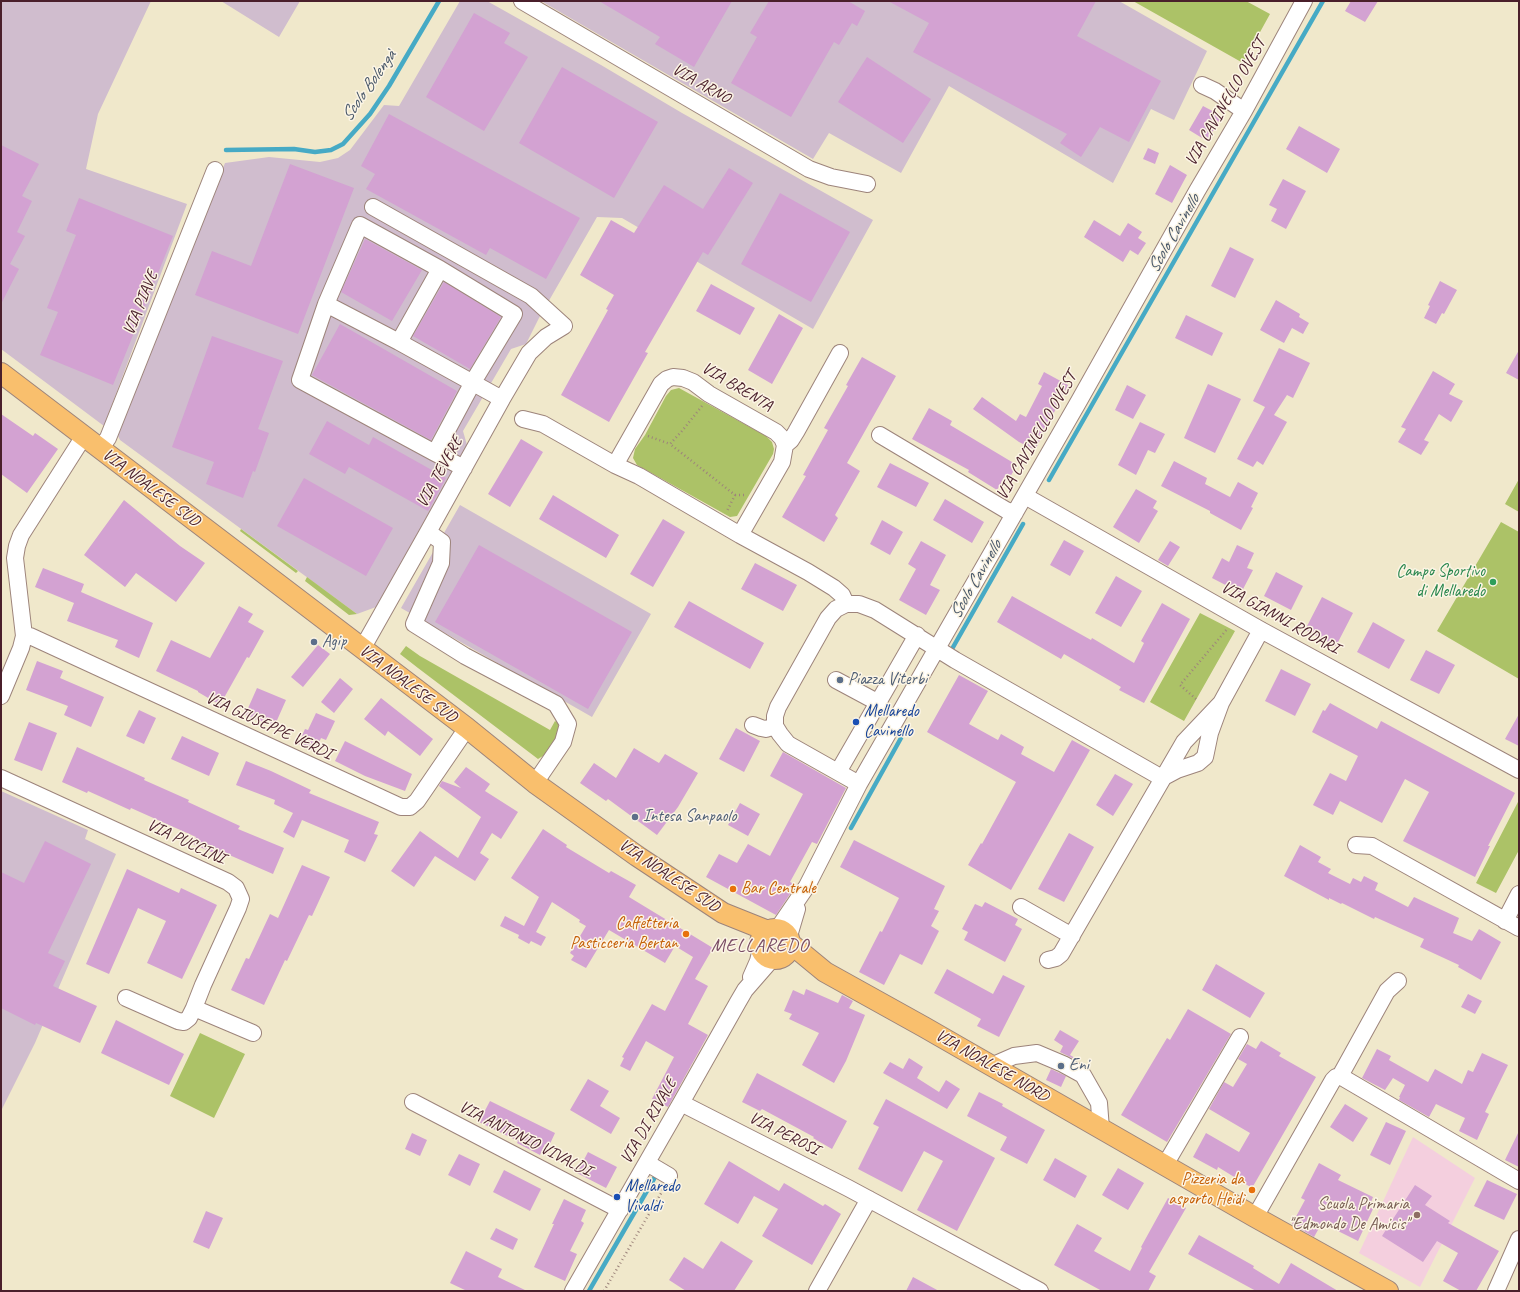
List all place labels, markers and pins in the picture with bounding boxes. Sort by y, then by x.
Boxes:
place label: Campo Sportivo di Mellaredo [1396,562,1485,602]
marker: Campo Sportivo di Mellaredo [1488,577,1498,587]
place label: Agip [322,632,346,652]
marker: Agip [309,637,319,647]
place label: Piazza Viterbi [848,670,927,690]
marker: Piazza Viterbi [835,675,845,685]
place label: Mellaredo Cavinello [864,702,919,742]
marker: Mellaredo Cavinello [851,717,861,727]
place label: Intesa Sanpaolo [643,807,736,827]
marker: Intesa Sanpaolo [630,812,640,822]
place label: Bar Centrale [741,879,816,899]
marker: Bar Centrale [728,884,738,894]
place label: Caffetteria Pasticceria Bertan [570,914,678,954]
marker: Caffetteria Pasticceria Bertan [681,929,691,939]
place label: Eni [1069,1056,1089,1076]
marker: Eni [1056,1061,1066,1071]
place label: Pizzeria da asporto Heidi [1168,1170,1244,1210]
place label: Mellaredo Vivaldi [625,1177,680,1217]
marker: Pizzeria da asporto Heidi [1247,1185,1257,1195]
marker: Mellaredo Vivaldi [612,1192,622,1202]
place label: Scuola Primaria "Edmondo De Amicis" [1289,1195,1409,1235]
marker: Scuola Primaria "Edmondo De Amicis" [1412,1210,1422,1220]

